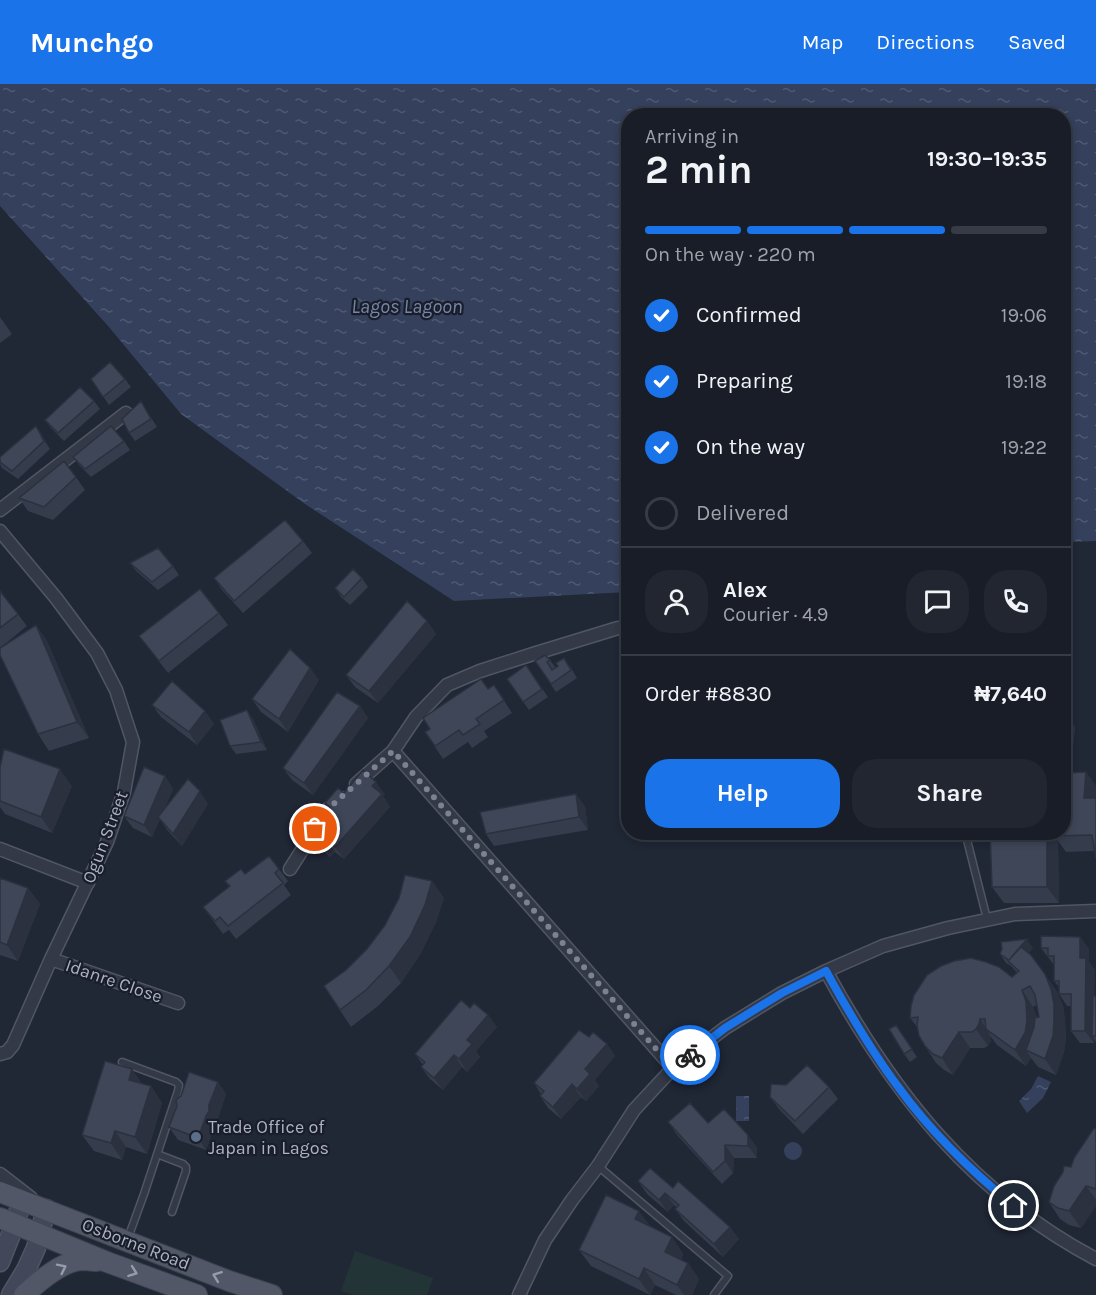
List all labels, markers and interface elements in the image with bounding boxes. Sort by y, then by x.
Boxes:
text: Munchgo [30,26,154,59]
text: Map [802,30,843,54]
text: Directions [876,30,975,54]
text: Saved [1008,30,1066,54]
text: Arriving in [645,125,739,148]
text: 19:30–19:35 [927,146,1047,172]
text: 2 min [645,147,753,193]
text: On the way · 220 m [645,243,816,266]
water label: Lagos Lagoon [351,295,463,318]
icon: check [645,299,678,332]
text: Confirmed [696,302,802,328]
text: 19:06 [1001,304,1047,327]
icon: check [645,365,678,398]
text: Preparing [696,368,793,394]
text: 19:18 [1005,370,1047,393]
icon: check [645,431,678,464]
text: On the way [696,434,805,460]
text: 19:22 [1001,436,1047,459]
text: Delivered [696,500,789,526]
button: person [645,570,708,633]
button: chat [906,570,969,633]
button: phone [984,570,1047,633]
text: Alex [723,577,767,603]
text: Courier · 4.9 [723,603,828,626]
text: Order #8830 [645,681,772,707]
text: ₦7,640 [974,681,1047,707]
button: Help [645,759,840,828]
button: Share [852,759,1047,828]
street label: Ogun Street [77,787,133,886]
pin [289,803,340,854]
icon: bag [298,812,331,845]
street label: Idanre Close [63,954,165,1008]
courier [660,1025,720,1085]
icon: bike [674,1039,707,1072]
place label: Trade Office of Japan in Lagos [208,1116,329,1159]
marker: Trade Office of Japan in Lagos [189,1130,203,1144]
pin [988,1180,1039,1231]
icon: home [997,1189,1030,1222]
street label: Osborne Road [79,1213,193,1275]
one-way arrow [55,1263,66,1275]
one-way arrow [128,1264,138,1277]
one-way arrow [212,1271,223,1283]

